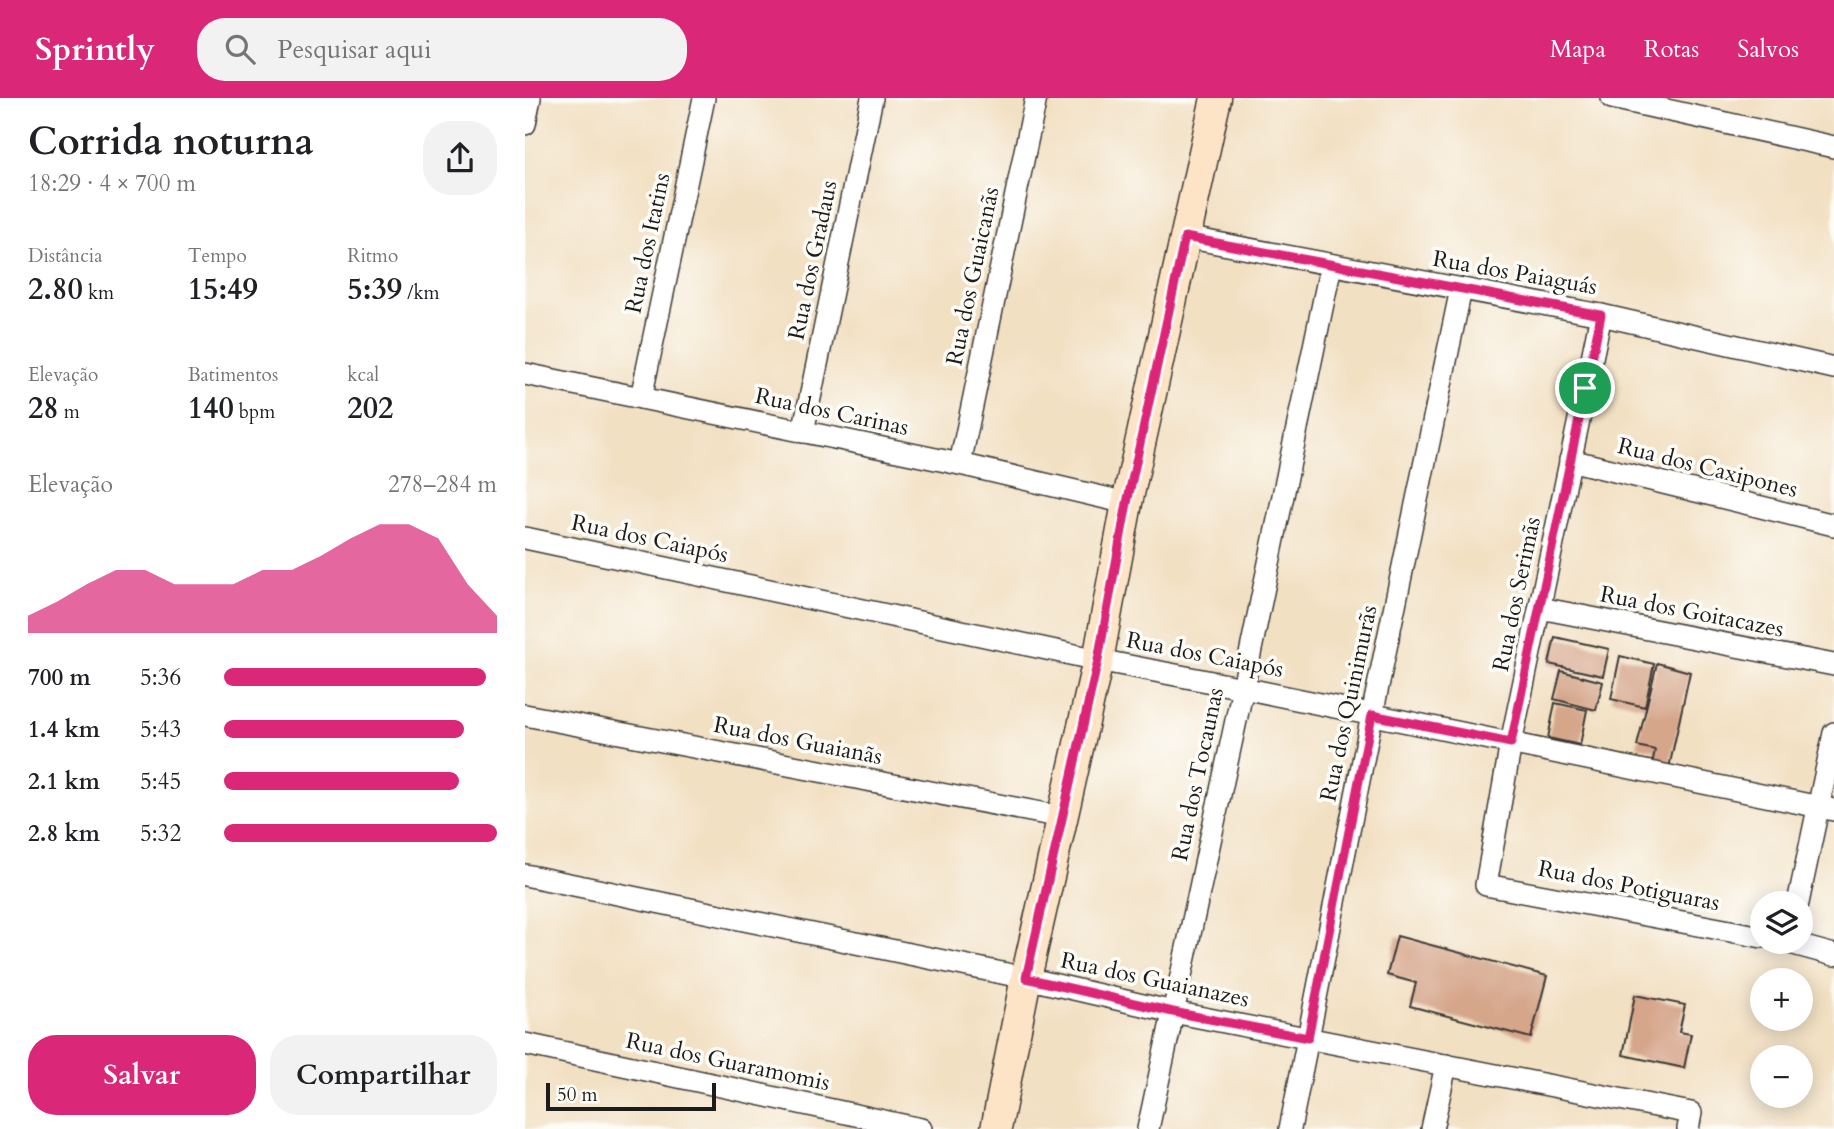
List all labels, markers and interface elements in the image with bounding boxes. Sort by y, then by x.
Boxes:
search box [197,18,687,81]
text: Sprintly [35,27,155,72]
icon: search [221,30,259,68]
text: Pesquisar aqui [277,32,432,67]
text: Mapa [1550,33,1606,66]
text: Rotas [1644,33,1699,66]
text: Salvos [1737,33,1799,66]
text: Corrida noturna [28,116,314,168]
button: share [423,121,497,195]
text: 18:29 · 4 × 700 m [28,168,196,199]
street label: Rua dos Itatins [617,170,677,316]
street label: Rua dos Gradaus [780,178,845,343]
street label: Rua dos Guaicanãs [938,184,1007,368]
text: Distância [28,243,102,269]
text: Tempo [188,243,247,269]
text: Ritmo [347,243,398,269]
street label: Rua dos Paiaguás [1430,243,1599,302]
text: 2.80 [28,269,83,310]
text: 15:49 [188,269,258,310]
text: 5:39 [347,269,402,310]
text: km [83,280,114,306]
text: /km [402,280,440,306]
pin [1555,358,1615,418]
text: Elevação [28,362,98,388]
text: Batimentos [188,362,278,388]
text: kcal [347,362,379,388]
icon: arrive [1566,369,1604,407]
street label: Rua dos Carinas [752,380,912,443]
text: 28 [28,388,59,429]
text: 140 [188,388,234,429]
text: 202 [347,388,393,429]
text: m [59,399,80,425]
text: bpm [234,399,275,425]
street label: Rua dos Caxipones [1615,430,1801,505]
text: Elevação [28,469,113,500]
text: 278–284 m [388,469,497,500]
street label: Rua dos Caiapós [569,507,731,570]
street label: Rua dos Serimãs [1485,514,1548,674]
street label: Rua dos Goitacazes [1597,578,1786,644]
street label: Rua dos Quinimurãs [1313,602,1384,804]
street label: Rua dos Caiapós [1124,624,1286,685]
text: 700 m [28,662,91,693]
text: 5:36 [140,662,181,693]
street label: Rua dos Tocaunas [1164,685,1231,864]
street label: Rua dos Guaianãs [711,709,885,772]
text: 1.4 km [28,714,100,745]
text: 5:43 [140,714,181,745]
text: 2.1 km [28,766,100,797]
text: 5:45 [140,766,181,797]
text: 2.8 km [28,818,100,849]
text: 5:32 [140,818,181,849]
street label: Rua dos Potiguaras [1535,853,1722,918]
map controls [1750,891,1813,1108]
button: layers [1750,891,1813,954]
street label: Rua dos Guaianazes [1058,944,1252,1015]
button: + [1750,968,1813,1031]
street label: Rua dos Guaramomis [623,1025,833,1098]
button: Salvar [28,1035,256,1115]
button: Compartilhar [270,1035,497,1115]
button: − [1750,1045,1813,1108]
scale bar [546,1080,716,1112]
text: 50 m [557,1082,598,1108]

